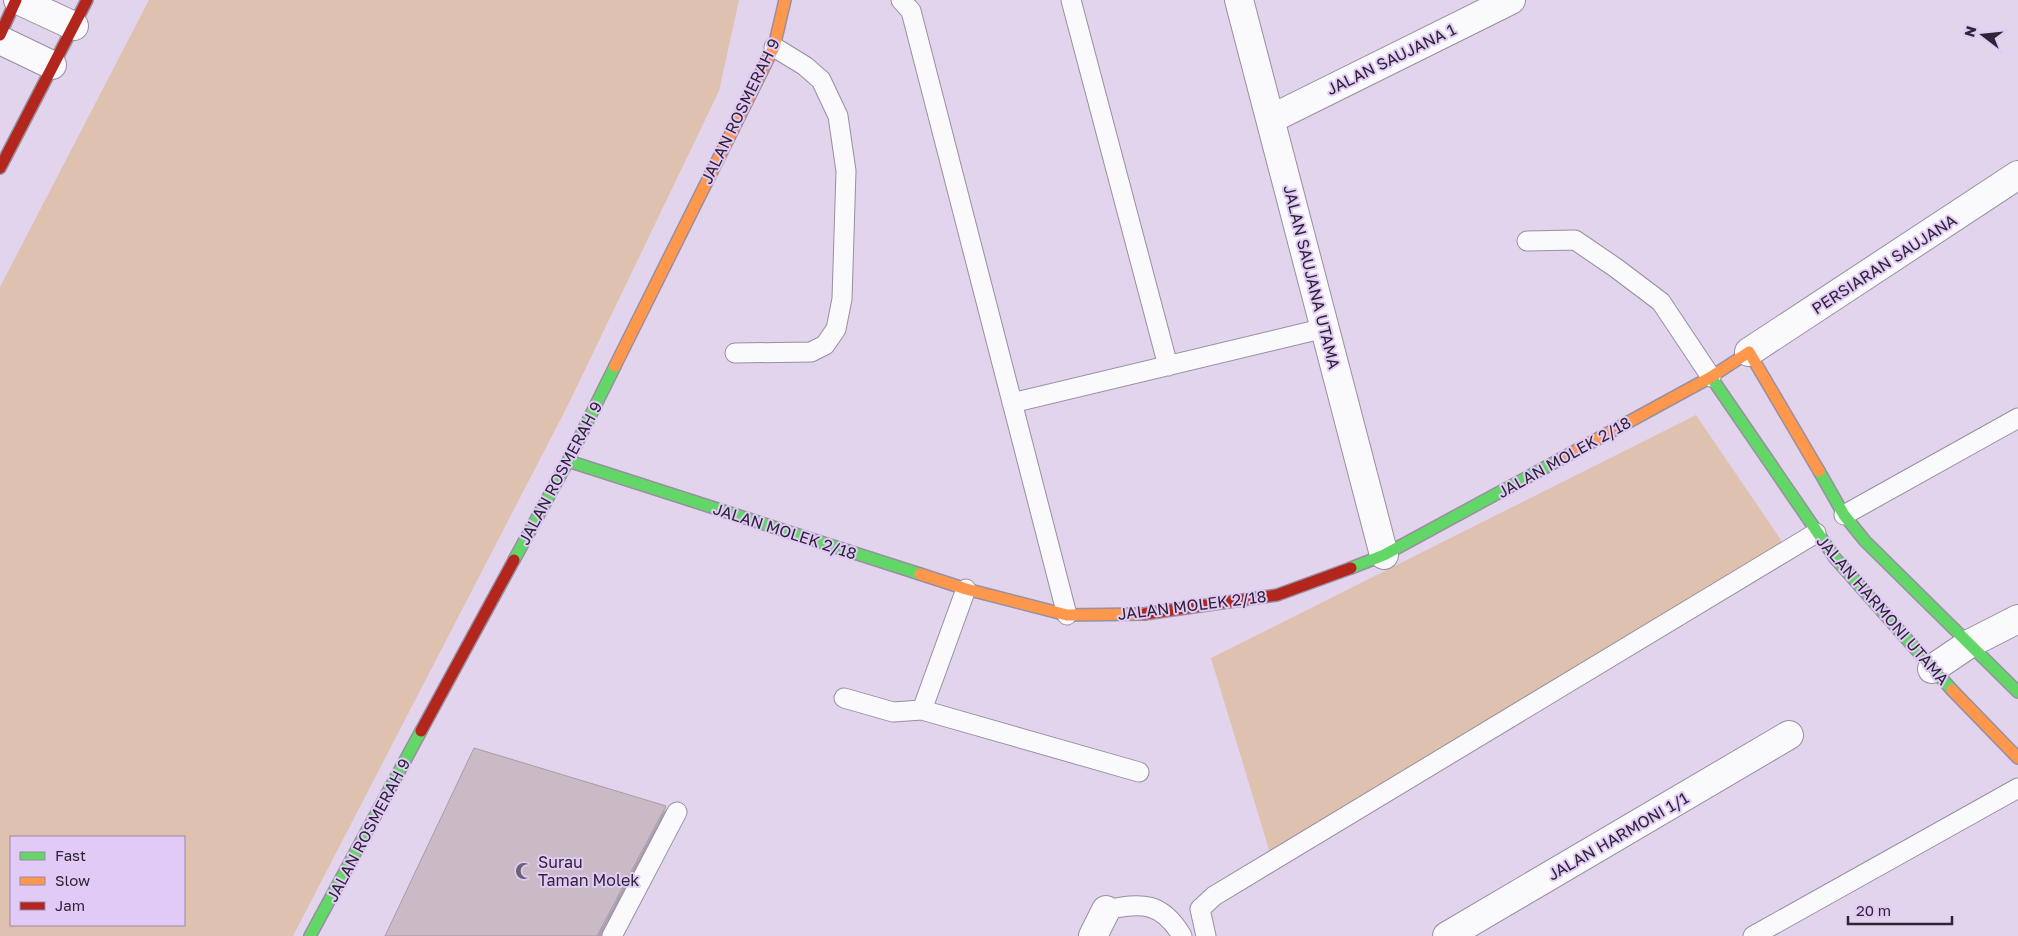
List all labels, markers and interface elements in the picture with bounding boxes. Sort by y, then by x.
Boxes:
north arrow [1958,10,2008,60]
street label: JALAN SAUJANA 1 [1323,19,1459,99]
text: N [1960,24,1980,39]
street label: JALAN ROSMERAH 9 [696,35,784,187]
street label: JALAN SAUJANA UTAMA [1279,183,1345,371]
street label: PERSIARAN SAUJANA [1808,209,1960,318]
street label: JALAN ROSMERAH 9 [514,398,606,548]
street label: JALAN MOLEK 2/18 [1494,412,1634,502]
street label: JALAN MOLEK 2/18 [711,498,859,564]
street label: JALAN HARMONI UTAMA [1813,531,1954,689]
street label: JALAN MOLEK 2/18 [1117,586,1267,624]
street label: JALAN ROSMERAH 9 [322,755,414,905]
street label: JALAN HARMONI 1/1 [1544,787,1692,885]
legend [10,836,185,926]
text: Fast [55,846,86,864]
place label: Surau Taman Molek [538,852,639,890]
mosque icon: Surau Taman Molek [514,861,534,881]
text: Slow [55,871,90,889]
scale bar [1848,894,1952,926]
text: Jam [55,896,85,914]
text: 20 m [1856,901,1891,919]

